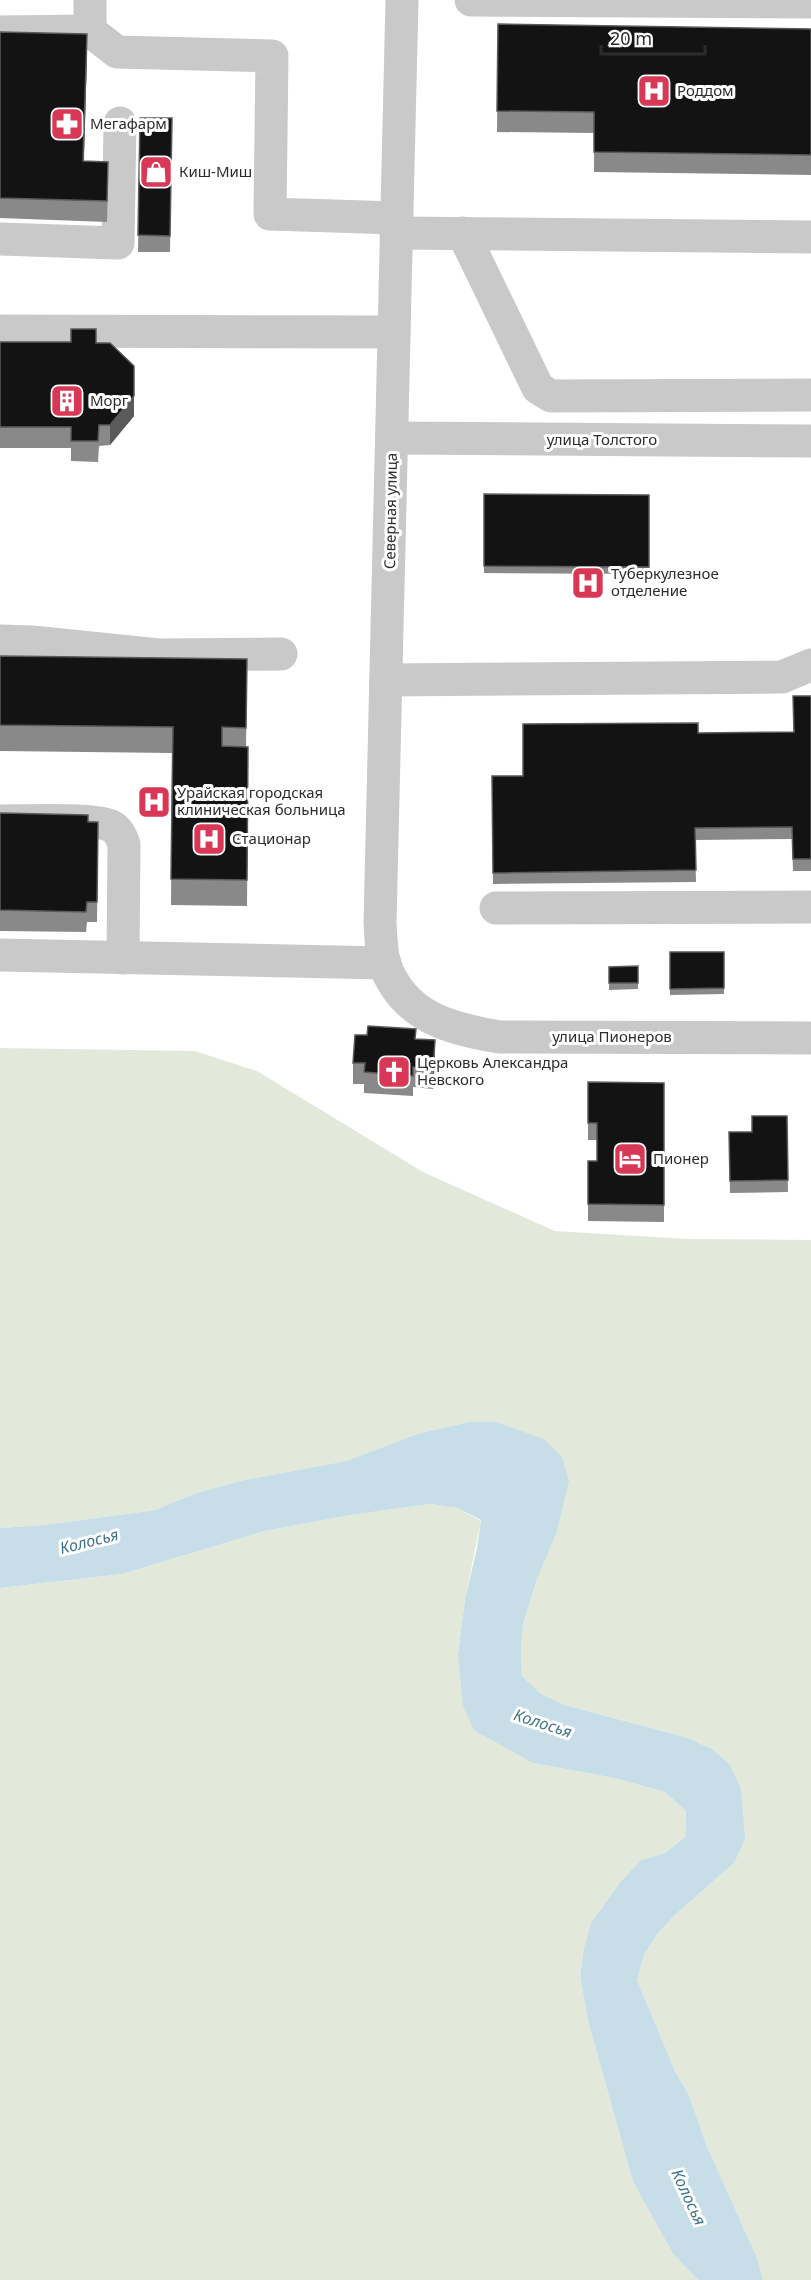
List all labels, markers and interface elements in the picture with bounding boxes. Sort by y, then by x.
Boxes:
scale bar [601,18,704,56]
text: 20 m [610,26,652,50]
hospital icon: Роддом [636,73,672,109]
place label: Роддом [677,80,734,100]
pharmacy icon: Мегафарм [49,106,85,142]
place label: Мегафарм [90,113,167,133]
shop icon: Киш-Миш [138,154,174,190]
place label: Киш-Миш [179,161,252,181]
building icon: Морг [49,383,85,419]
place label: Морг [90,390,129,410]
street label: улица Толстого [547,429,657,449]
street label: Северная улица [379,453,401,569]
place label: Туберкулезное отделение [611,563,719,600]
hospital icon: Туберкулезное отделение [570,565,606,601]
place label: Урайская городская клиническая больница [177,782,346,819]
hospital icon: Урайская городская клиническая больница [136,784,172,820]
hospital icon: Стационар [191,821,227,857]
place label: Стационар [232,828,311,848]
street label: улица Пионеров [552,1026,672,1046]
place label: Церковь Александра Невского [417,1052,568,1089]
church icon: Церковь Александра Невского [376,1054,412,1090]
hotel icon: Пионер [612,1141,648,1177]
place label: Пионер [653,1148,709,1168]
water label: Колосья [57,1523,121,1559]
water label: Колосья [511,1703,575,1743]
water label: Колосья [666,2165,712,2229]

